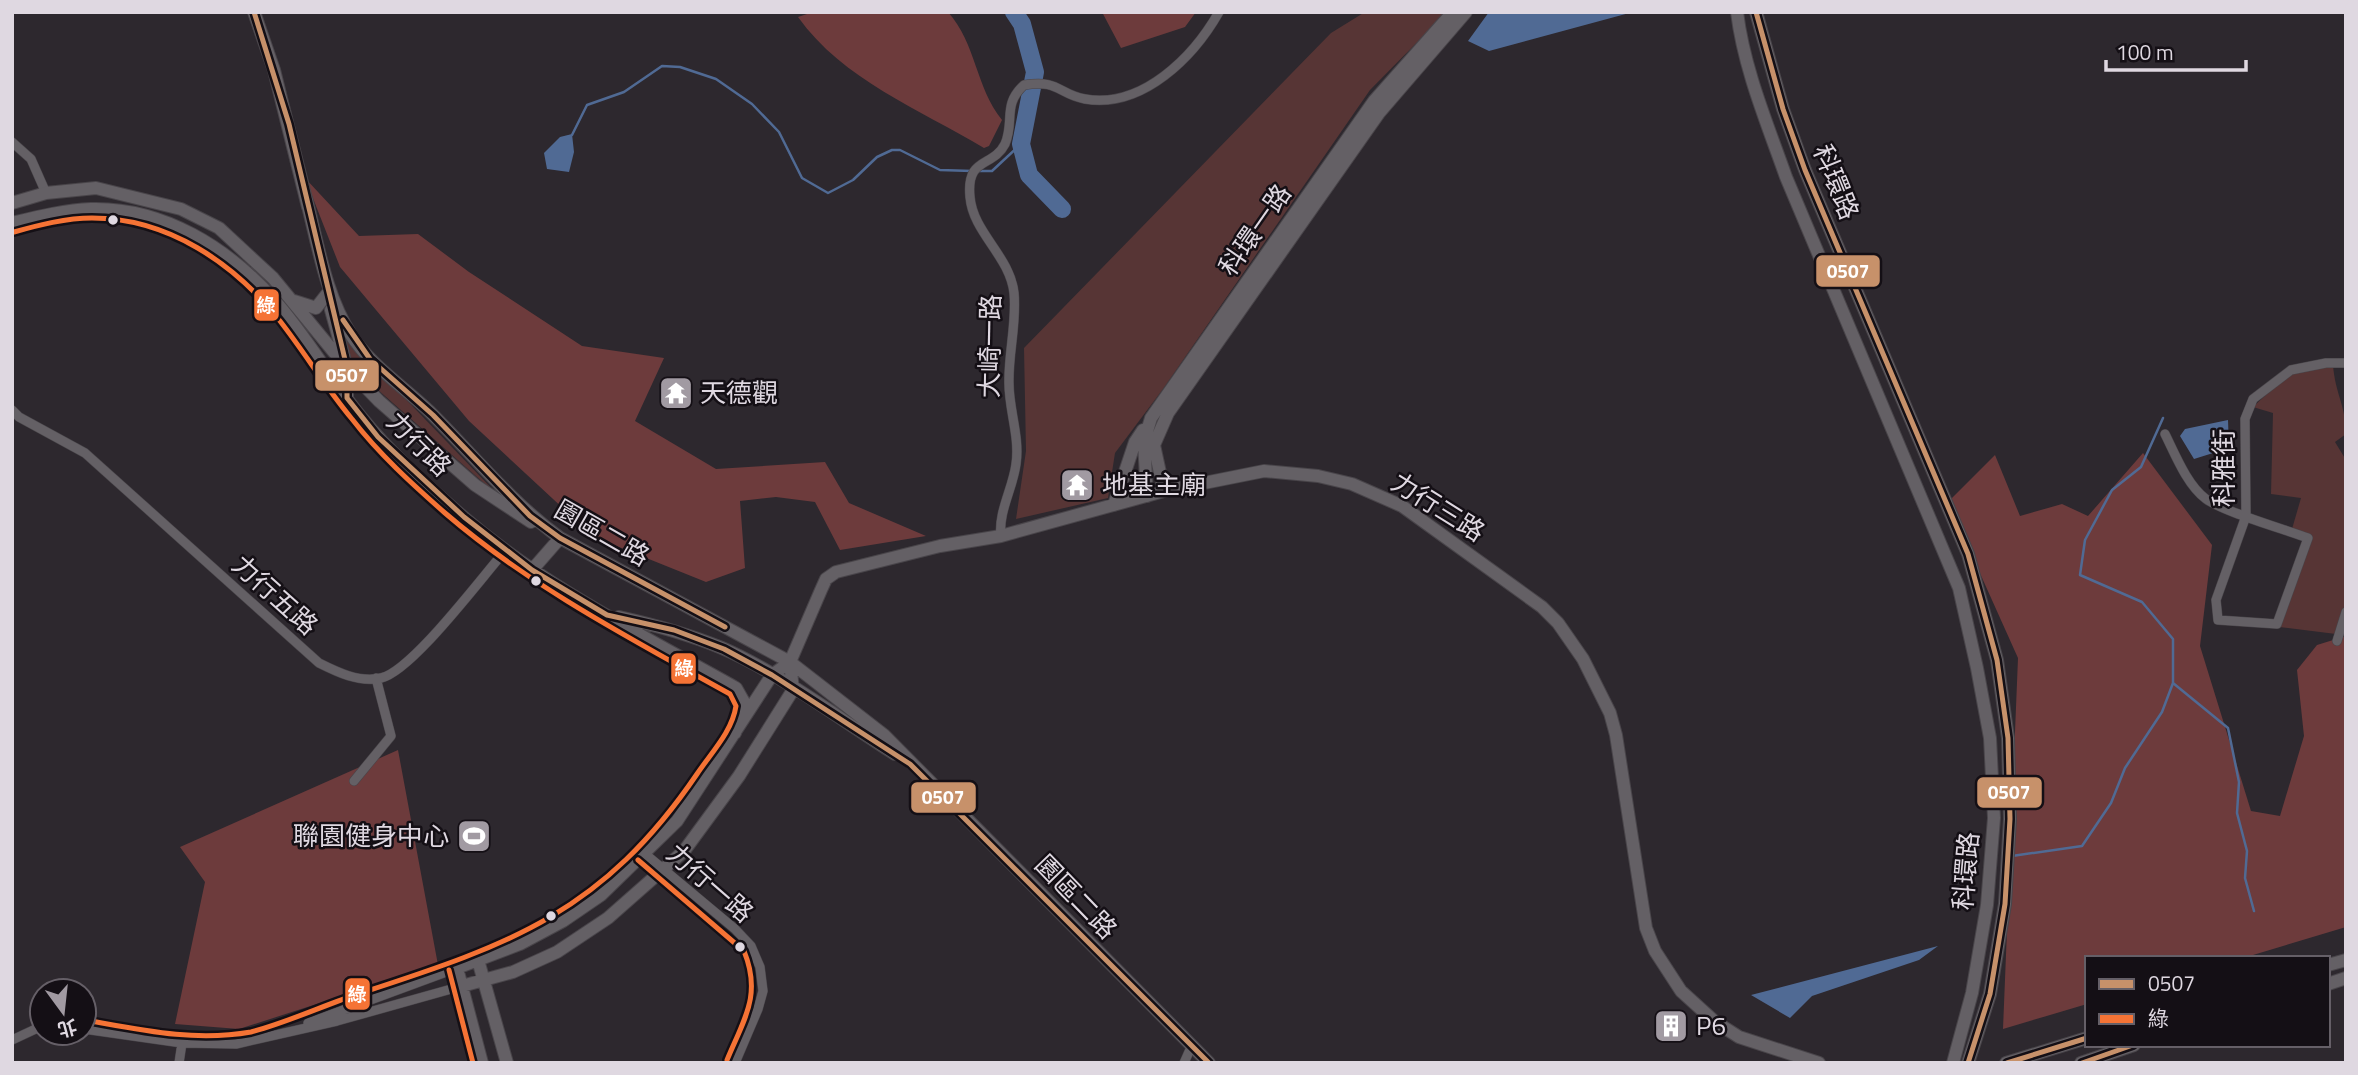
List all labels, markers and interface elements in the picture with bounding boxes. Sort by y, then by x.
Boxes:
scale bar [2106,28,2246,72]
text: 100 m [2116,36,2173,68]
street label: 科環路 [1804,138,1869,225]
street label: 科環一路 [1209,176,1300,284]
unlabelled marker [106,213,120,227]
line badge: 0507 [1815,254,1881,288]
text: 0507 [1827,256,1869,285]
line badge: 綠 [253,288,280,322]
text: 綠 [256,290,276,319]
street label: 大崎一路 [969,294,1010,398]
line badge: 0507 [314,359,380,392]
text: 0507 [326,360,368,389]
place label: 天德觀 [700,373,778,412]
temple icon: 天德觀 [657,374,695,412]
street label: 力行路 [378,402,461,485]
street label: 科雅街 [2204,429,2243,507]
street label: 力行三路 [1384,462,1493,551]
place label: 地基主廟 [1102,465,1206,504]
temple icon: 地基主廟 [1058,466,1096,504]
street label: 園區二路 [547,490,657,575]
street label: 力行五路 [224,545,327,644]
unlabelled marker [529,574,543,588]
line badge: 綠 [670,652,697,685]
text: 綠 [674,653,694,682]
line badge: 0507 [1976,776,2043,809]
text: 0507 [1988,777,2030,806]
line badge: 0507 [910,781,977,814]
text: 0507 [922,782,964,811]
place label: 聯園健身中心 [293,816,449,855]
sports icon: 聯園健身中心 [455,817,493,855]
street label: 科環路 [1943,830,1988,912]
street label: 力行一路 [658,834,762,931]
street label: 園區二路 [1026,846,1127,948]
unlabelled marker [544,909,558,923]
unlabelled marker [733,940,747,954]
legend [2085,956,2330,1047]
text: 0507 [2148,967,2195,999]
north arrow [28,977,98,1047]
line badge: 綠 [344,977,371,1011]
text: 綠 [347,979,367,1008]
text: 綠 [2148,1002,2169,1034]
place label: P6 [1696,1006,1726,1045]
building icon: P6 [1652,1007,1690,1045]
text: 北 [55,1012,80,1045]

